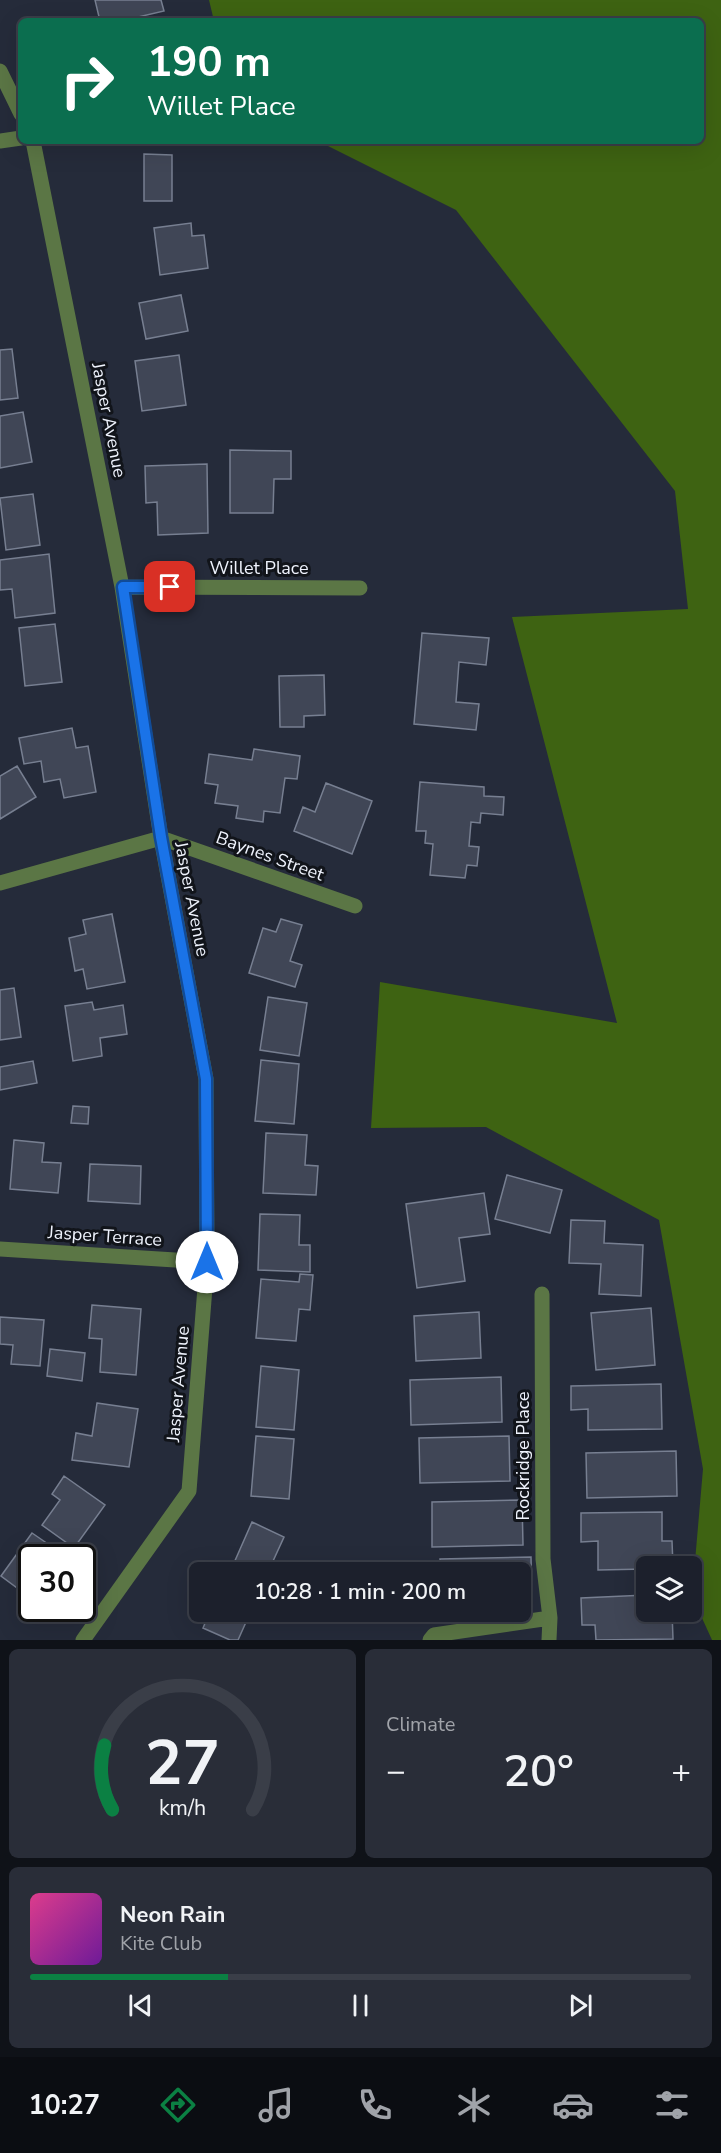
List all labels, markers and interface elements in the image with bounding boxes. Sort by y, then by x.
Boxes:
text: 190 m [147,34,271,91]
icon: right [48,42,126,120]
text: Willet Place [147,88,296,125]
street label: Jasper Avenue [86,360,132,479]
street label: Willet Place [209,556,309,580]
pin [144,561,195,612]
icon: arrive [153,570,186,603]
street label: Baynes Street [213,825,328,887]
street label: Jasper Avenue [169,839,215,958]
street label: Jasper Terrace [46,1220,163,1252]
position arrow [175,1230,239,1294]
street label: Jasper Avenue [161,1325,195,1444]
street label: Rockridge Place [511,1391,535,1521]
speed limit sign: 30 [18,1544,96,1622]
map controls [636,1556,702,1622]
button: layers [636,1556,702,1622]
text: 10:28 · 1 min · 200 m [254,1577,466,1607]
text: Climate [386,1711,455,1738]
text: 27 [145,1721,220,1806]
text: 20° [503,1741,574,1802]
text: − [386,1749,406,1794]
text: + [671,1749,691,1794]
text: km/h [159,1794,206,1824]
text: Neon Rain [120,1900,225,1930]
text: Kite Club [120,1930,202,1957]
icon: previous [124,1989,157,2022]
icon: pause [344,1989,377,2022]
icon: next [564,1989,597,2022]
icon: directions [157,2084,199,2126]
icon: music [255,2084,297,2126]
icon: phone [354,2084,396,2126]
icon: climate [453,2084,495,2126]
icon: car [552,2084,594,2126]
icon: filters [651,2084,693,2126]
text: 10:27 [28,2087,100,2124]

